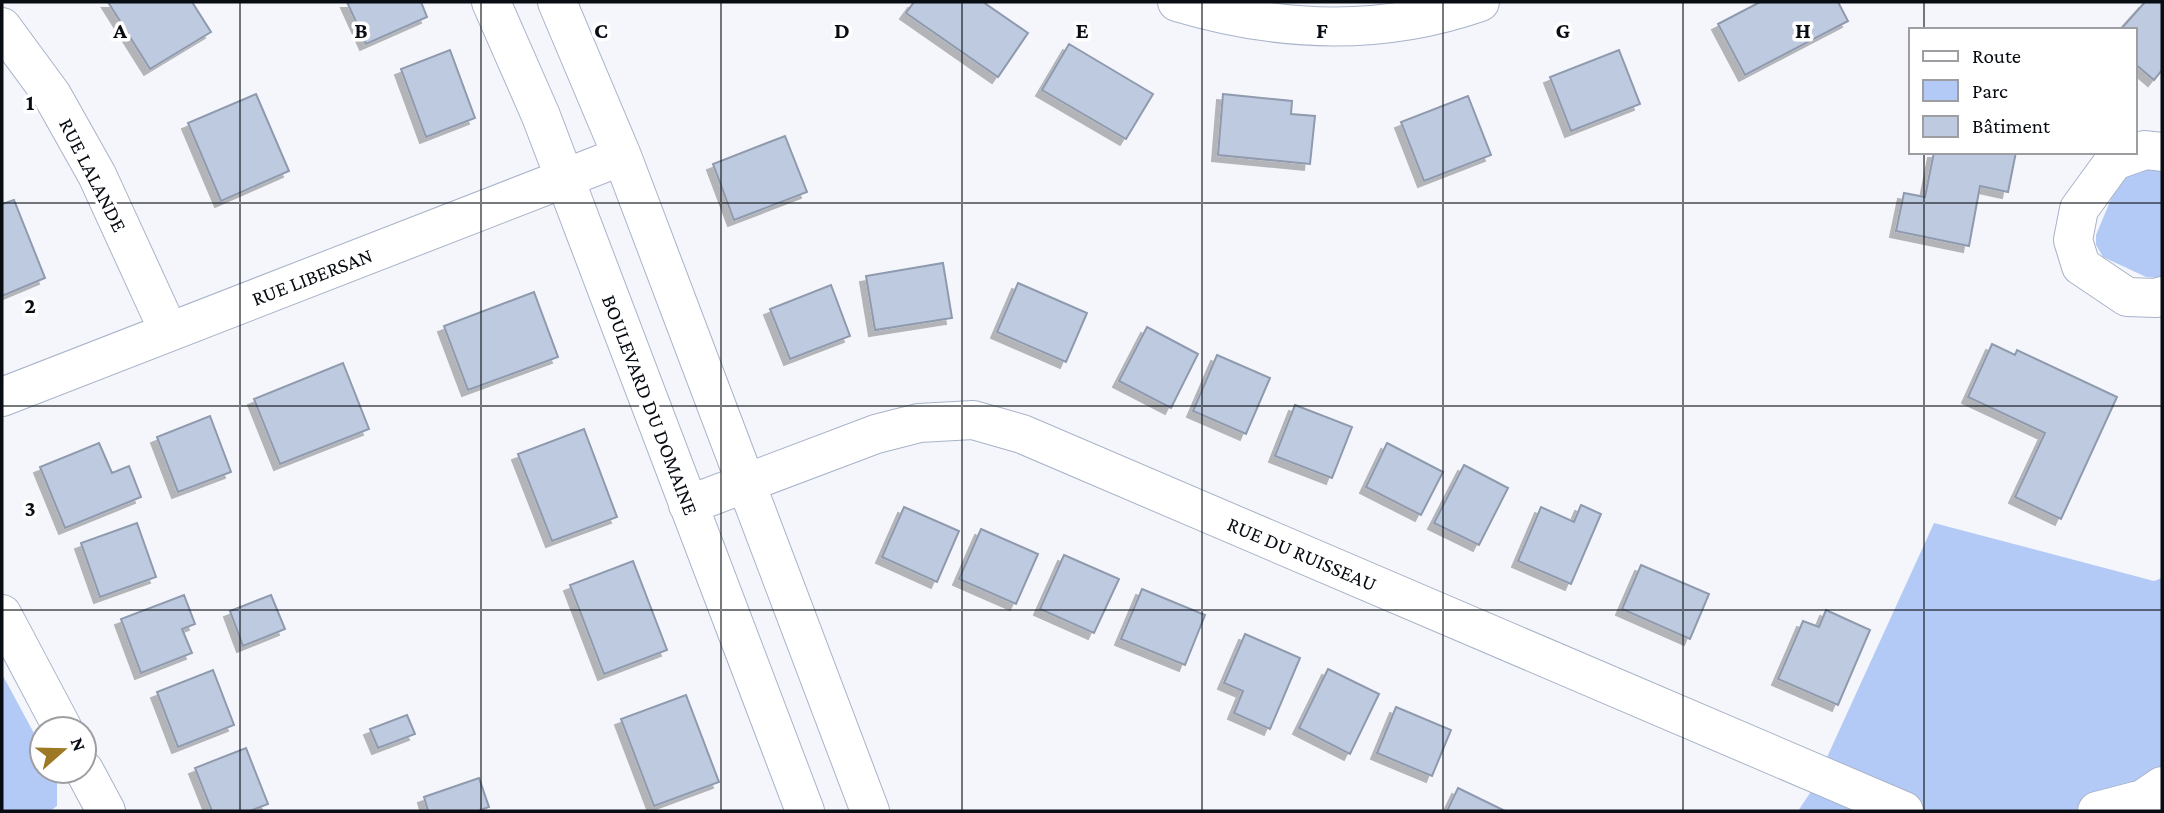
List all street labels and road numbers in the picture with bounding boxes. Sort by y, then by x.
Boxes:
street label: RUE LALANDE [54,114,132,236]
street label: RUE LIBERSAN [248,243,376,311]
street label: BOULEVARD DU DOMAINE [597,291,703,519]
street label: RUE DU RUISSEAU [1224,512,1380,596]

